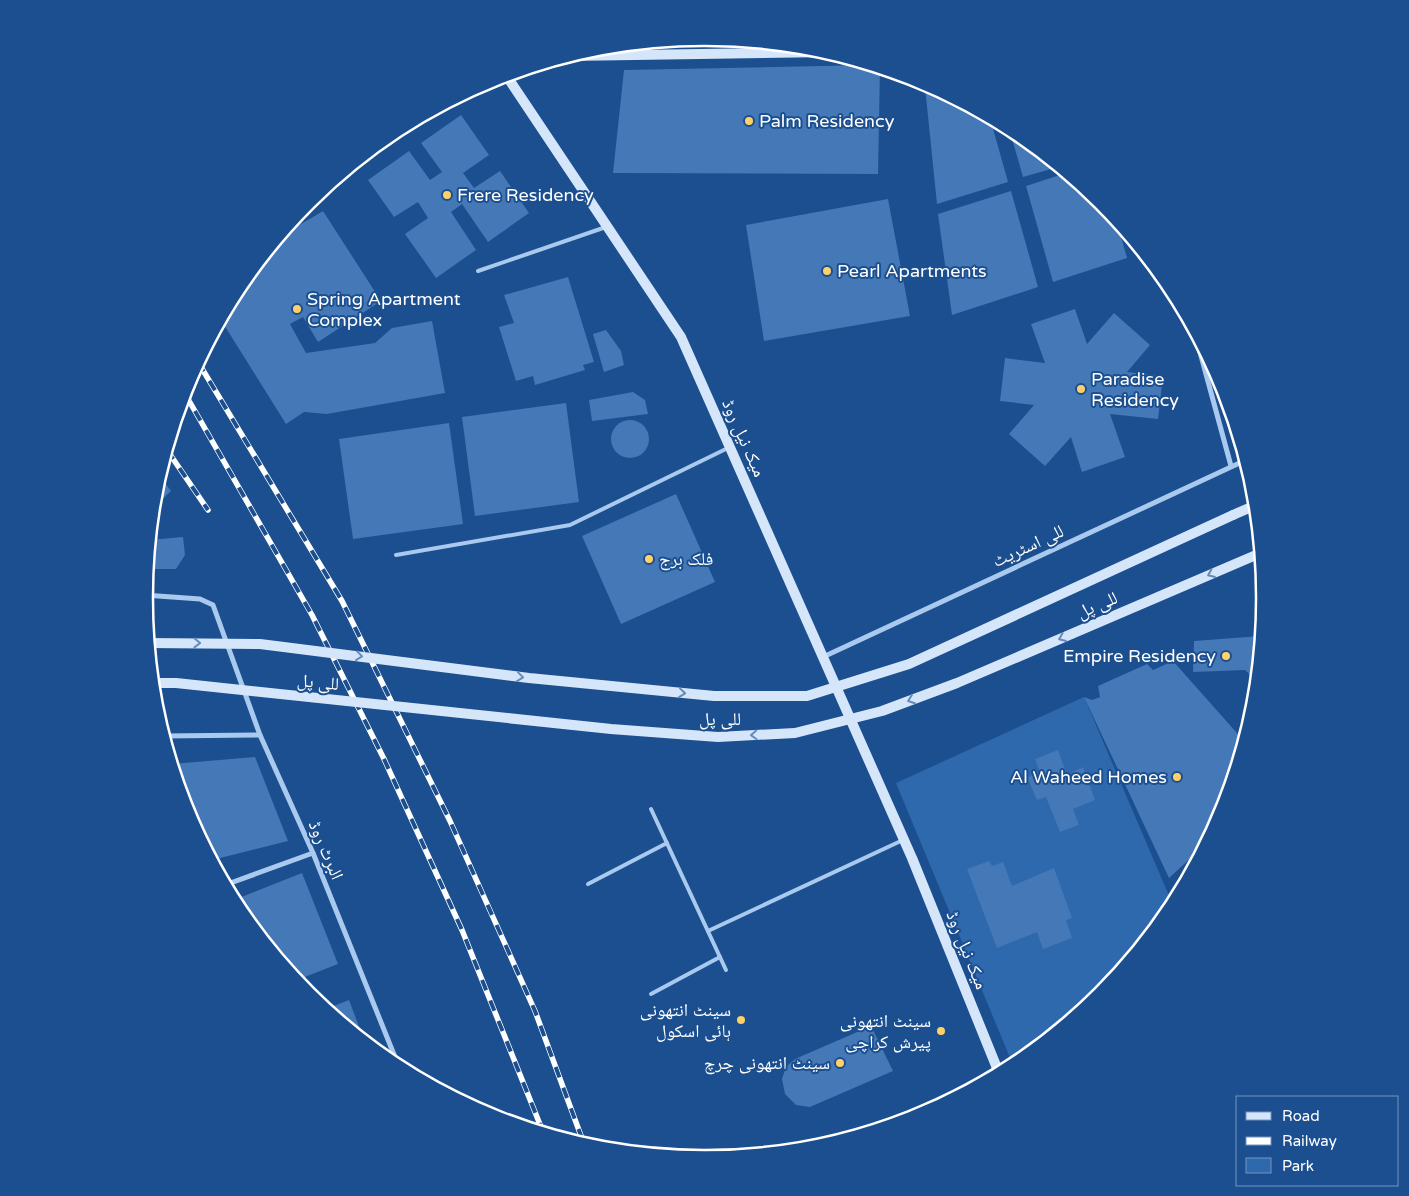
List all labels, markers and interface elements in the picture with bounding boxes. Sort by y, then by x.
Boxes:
place label: Palm Residency [759,110,895,132]
marker: Palm Residency [743,115,755,127]
place label: Frere Residency [457,184,594,206]
marker: Frere Residency [441,189,453,201]
place label: Pearl Apartments [837,260,987,282]
marker: Pearl Apartments [821,265,833,277]
place label: Spring Apartment Complex [307,288,461,331]
marker: Spring Apartment Complex [291,303,303,315]
place label: Paradise Residency [1091,368,1179,411]
marker: Paradise Residency [1075,383,1087,395]
street label: میک نیل روڈ [717,396,771,480]
street label: للی اسٹریٹ [989,520,1067,572]
place label: فلک برج [659,548,713,571]
marker: فلک برج [643,553,655,565]
one-way arrow [1207,567,1216,578]
street label: للی پل [1073,587,1121,623]
one-way arrow [1058,632,1067,643]
one-way arrow [194,638,201,648]
place label: Empire Residency [1063,645,1216,667]
marker: Empire Residency [1220,650,1232,662]
one-way arrow [355,651,363,661]
street label: للی پل [296,669,340,695]
one-way arrow [516,671,524,682]
one-way arrow [678,687,686,698]
one-way arrow [908,694,916,704]
street label: للی پل [699,708,741,730]
one-way arrow [749,729,757,740]
place label: Al Waheed Homes [1010,766,1167,788]
marker: Al Waheed Homes [1171,771,1183,783]
street label: البرٹ روڈ [304,817,348,883]
street label: میک نیل روڈ [941,907,993,993]
place label: سینٹ انتھونی ہائی اسکول [640,999,731,1042]
place label: سینٹ انتھونی پیرش کراچی [840,1010,931,1053]
marker: سینٹ انتھونی ہائی اسکول [735,1014,747,1026]
marker: سینٹ انتھونی پیرش کراچی [935,1025,947,1037]
place label: سینٹ انتھونی چرچ [704,1052,830,1075]
marker: سینٹ انتھونی چرچ [834,1057,846,1069]
legend [1236,1096,1399,1186]
text: Road [1282,1107,1320,1125]
text: Railway [1282,1132,1337,1150]
text: Park [1282,1157,1314,1175]

